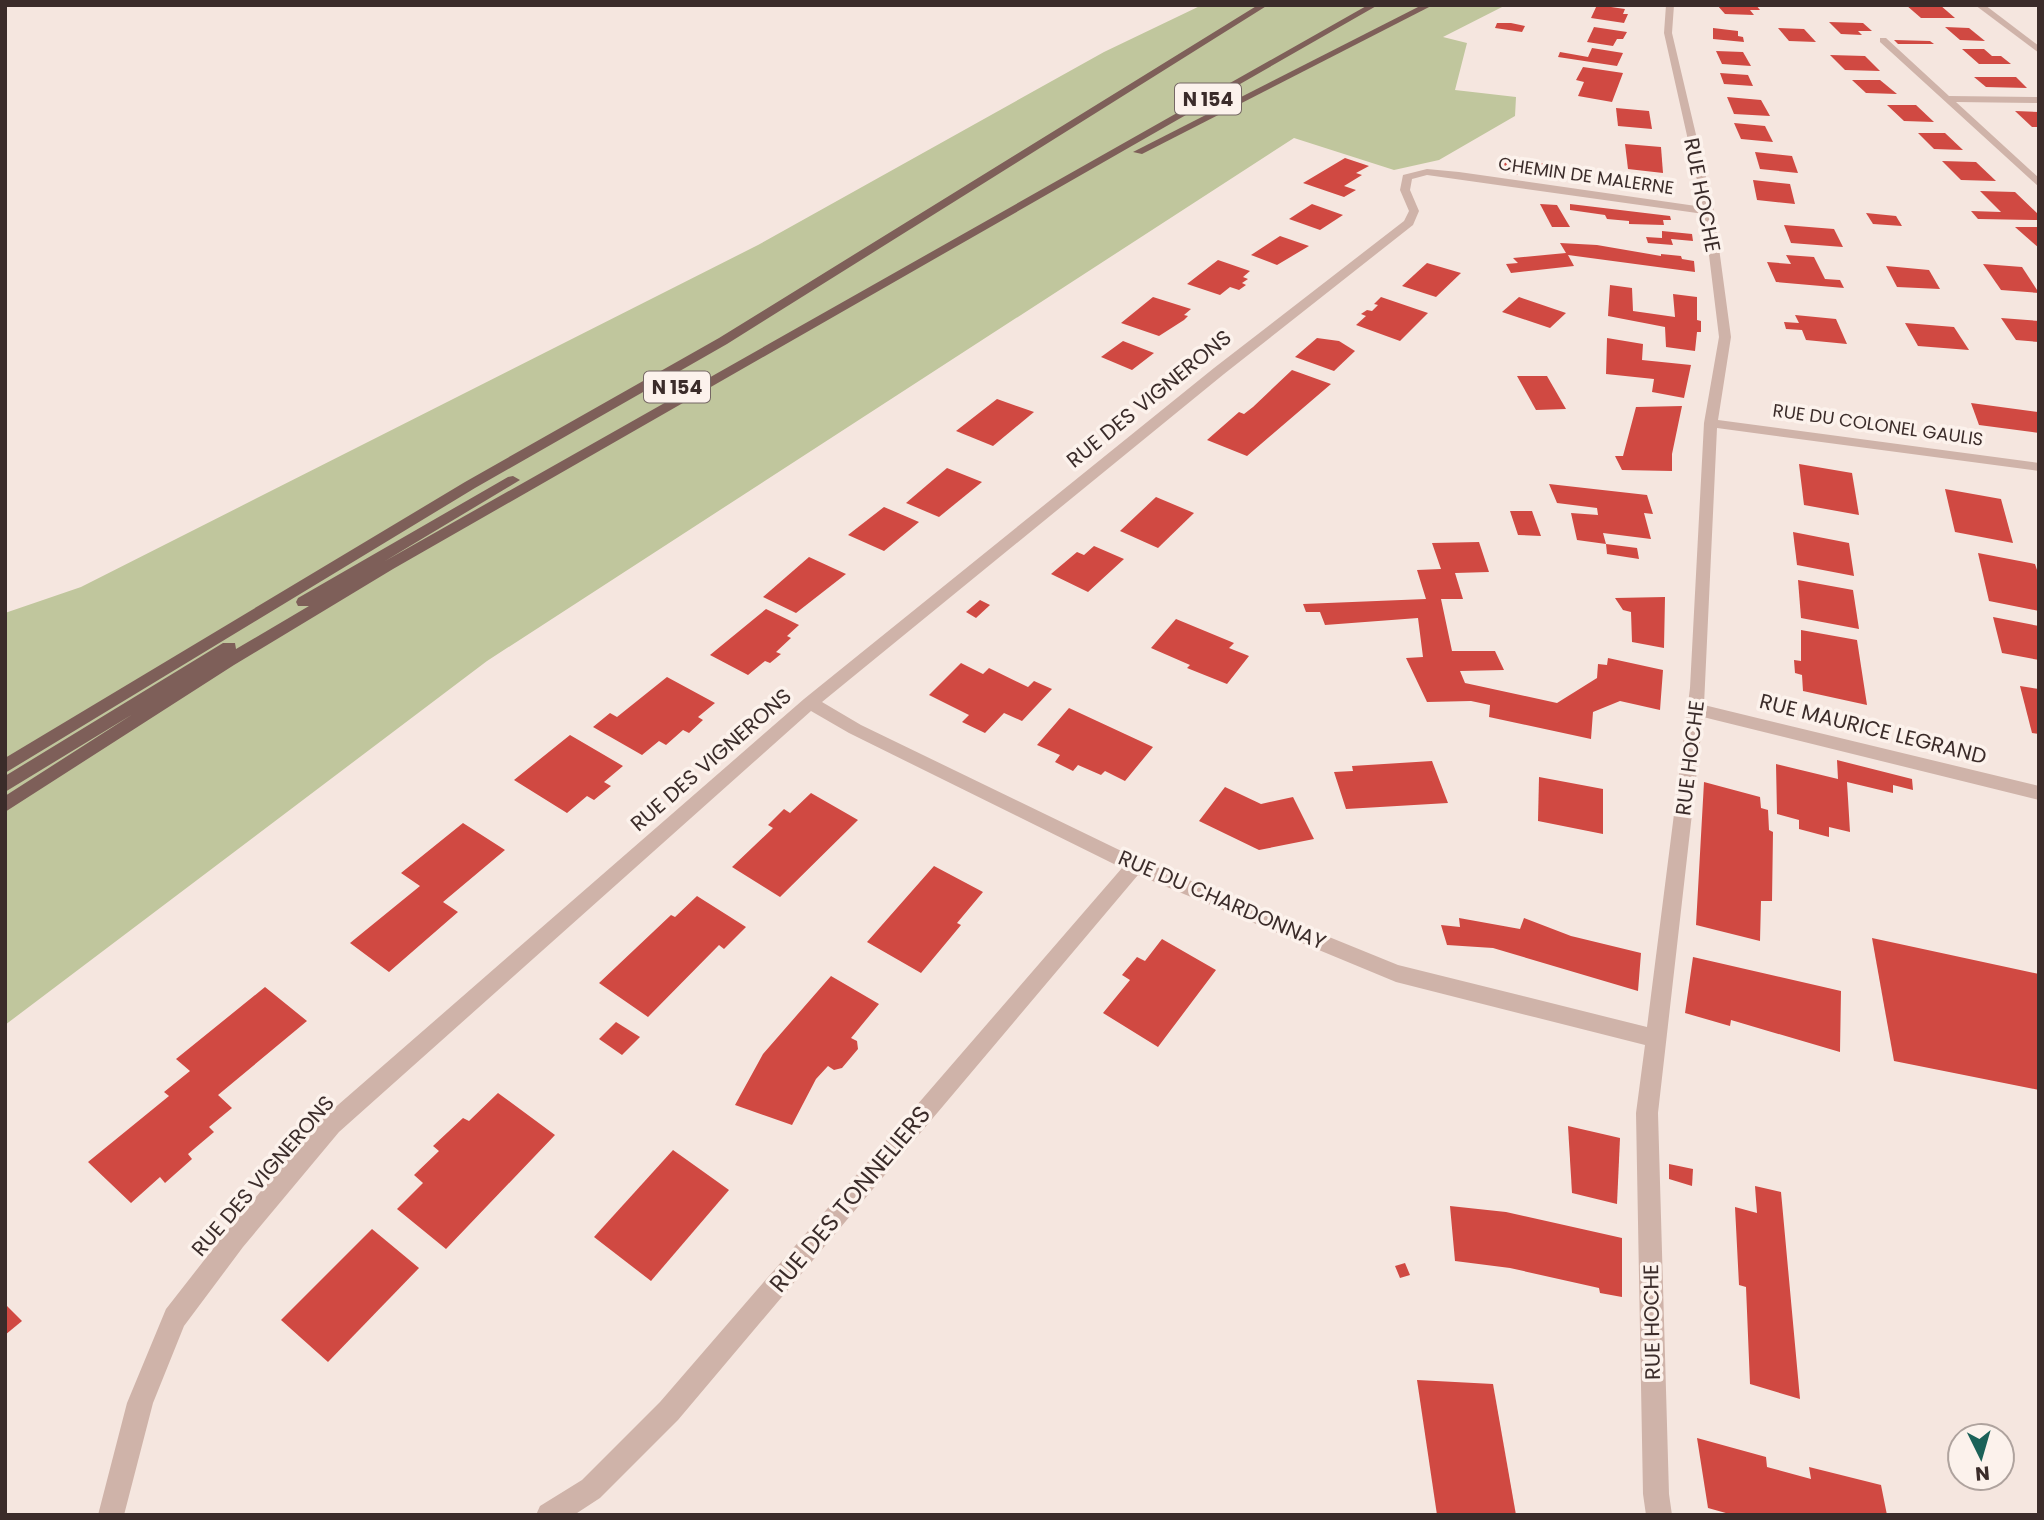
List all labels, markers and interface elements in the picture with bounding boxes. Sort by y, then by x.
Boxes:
road number: N 154 [1175,83,1241,114]
street label: RUE HOCHE [1677,135,1728,255]
street label: CHEMIN DE MALERNE [1497,151,1676,200]
street label: RUE DES VIGNERONS [1060,323,1237,474]
road number: N 154 [644,372,710,402]
street label: RUE DU COLONEL GAULIS [1771,397,1985,452]
street label: RUE DES VIGNERONS [624,682,797,838]
street label: RUE MAURICE LEGRAND [1757,686,1990,771]
street label: RUE HOCHE [1668,699,1711,817]
street label: RUE DU CHARDONNAY [1114,843,1330,956]
street label: RUE DES VIGNERONS [185,1089,341,1262]
street label: RUE DES TONNELIERS [762,1098,938,1299]
street label: RUE HOCHE [1636,1264,1667,1380]
north arrow [1946,1422,2016,1492]
text: N [1974,1459,1991,1488]

